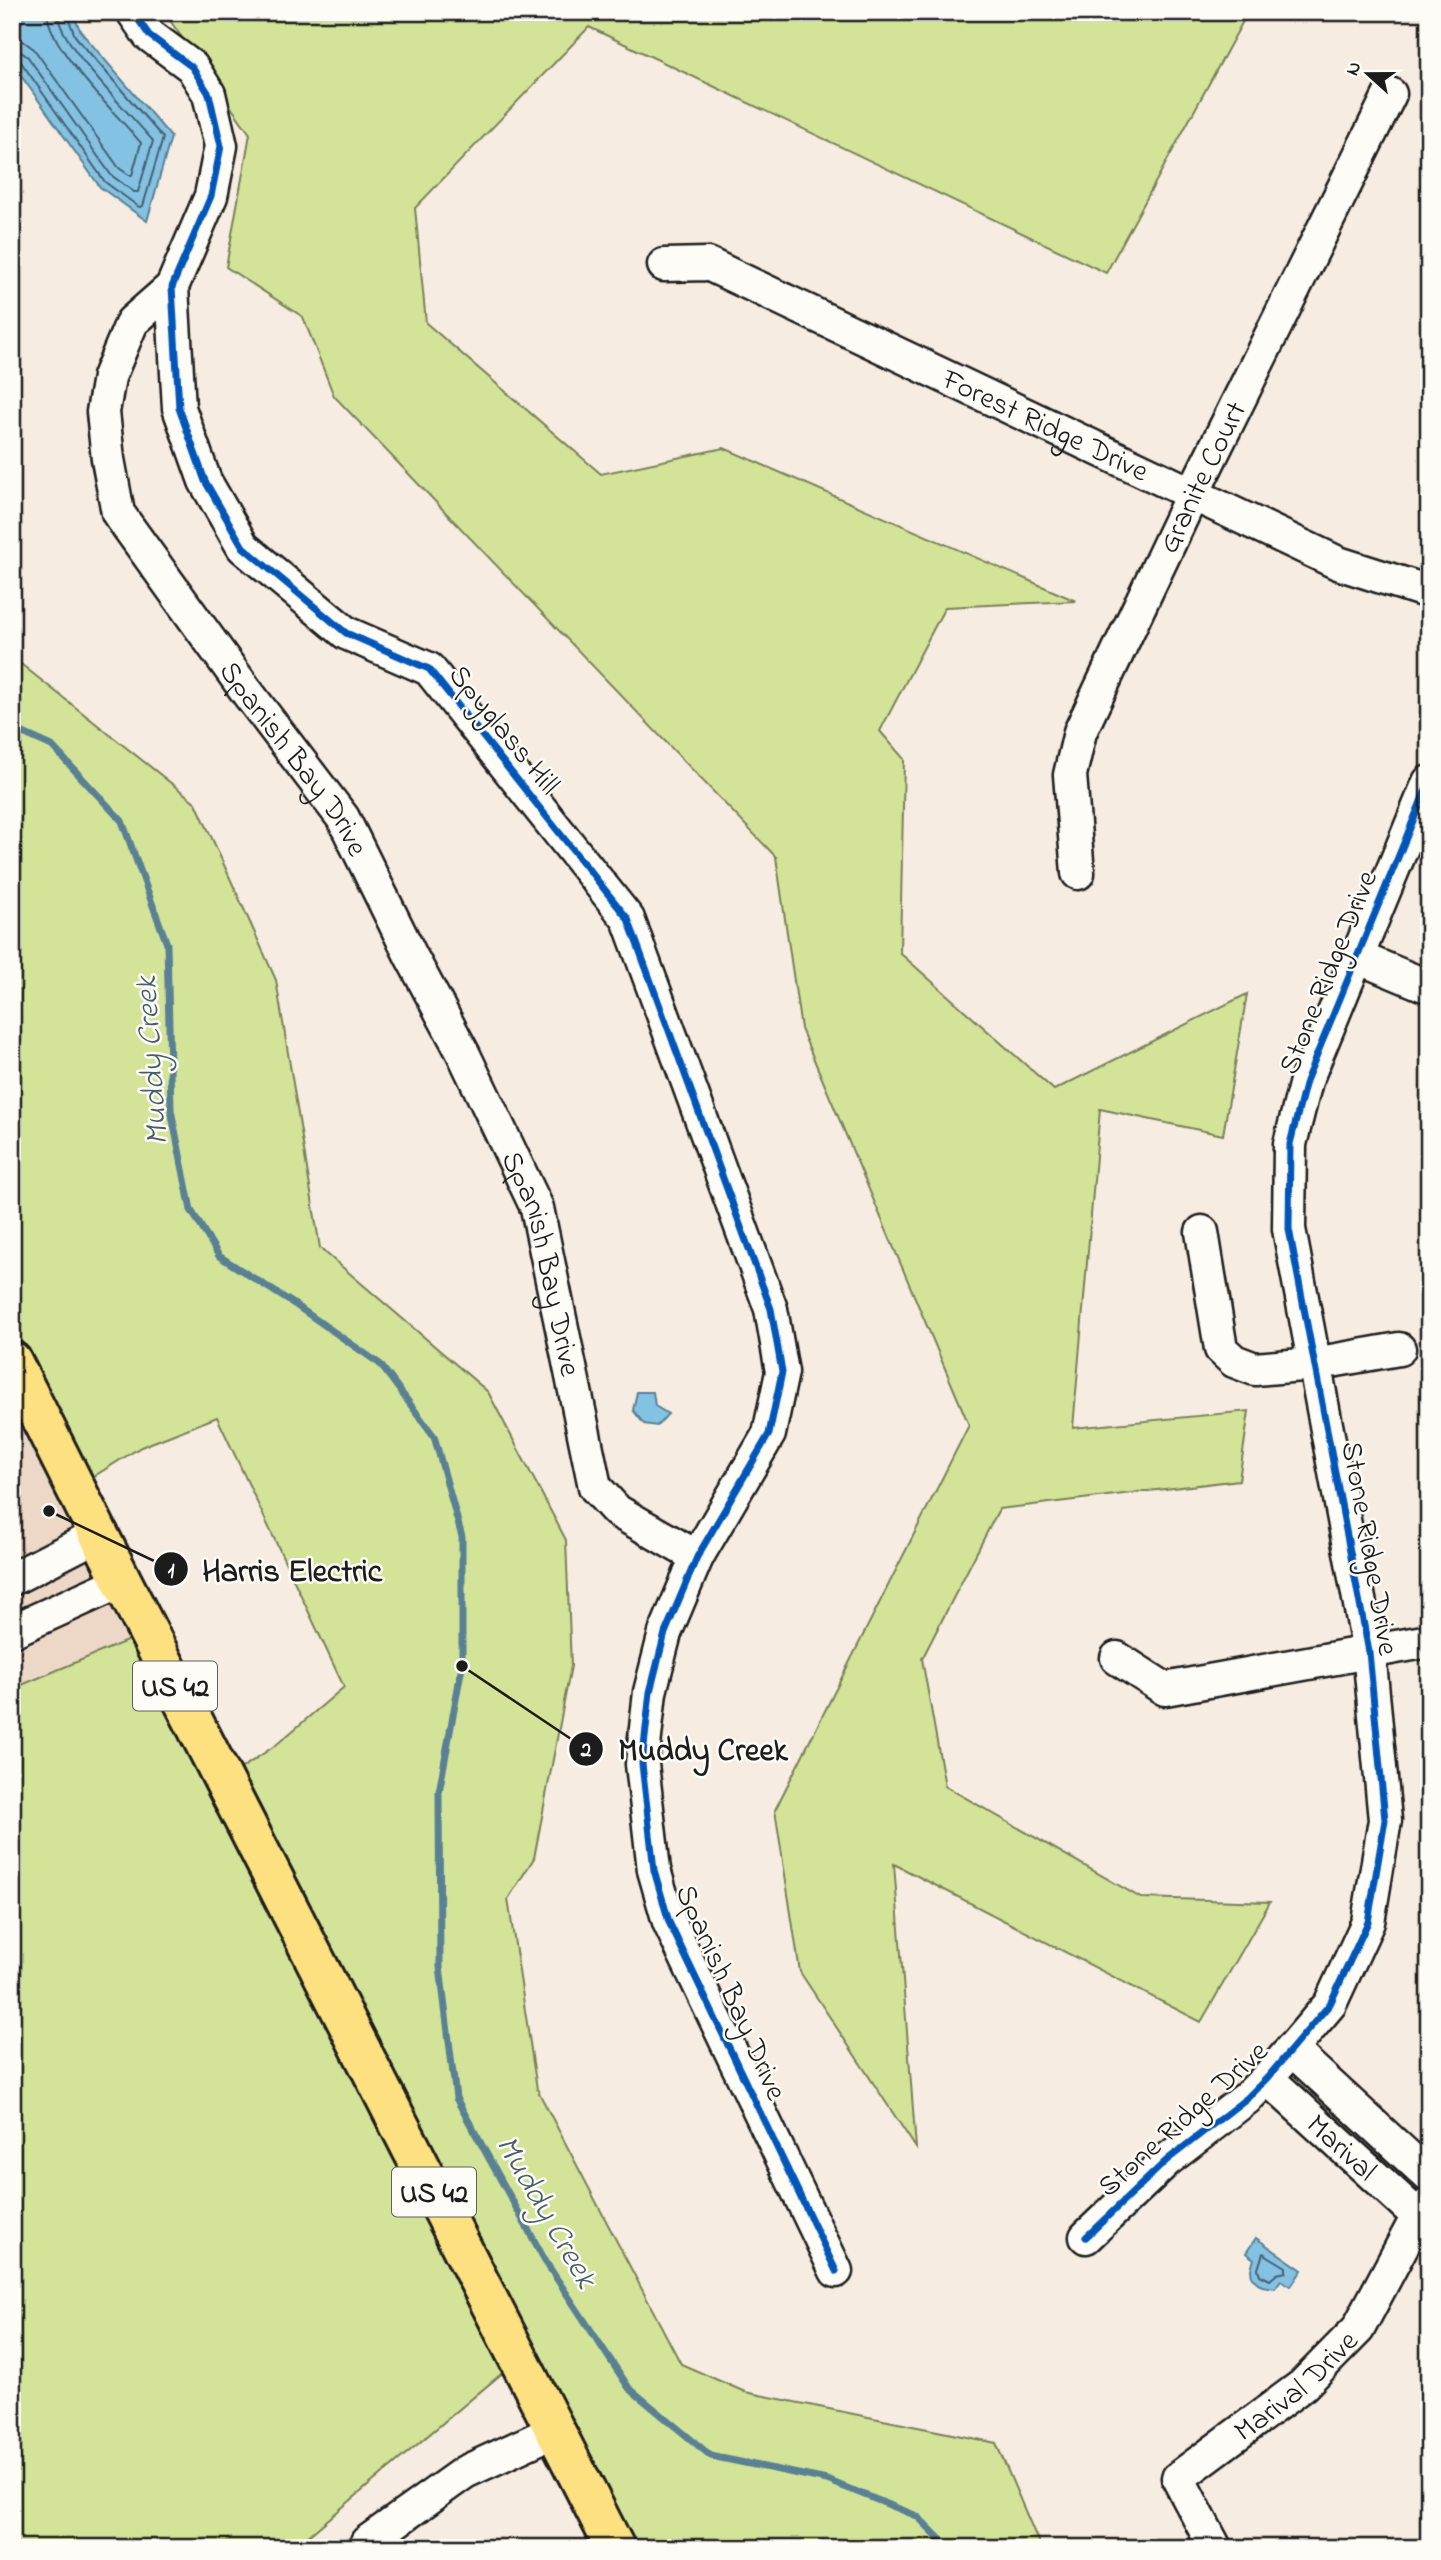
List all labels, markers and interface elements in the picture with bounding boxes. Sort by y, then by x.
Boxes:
north arrow [1332,38,1402,108]
text: N [1340,58,1369,80]
street label: Forest Ridge Drive [933,359,1156,495]
street label: Granite Court [1149,395,1260,561]
street label: Spanish Bay Drive [207,653,378,865]
street label: Spyglass Hill [436,656,569,806]
street label: Stone Ridge Drive [1269,864,1391,1082]
water label: Muddy Creek [124,973,183,1147]
street label: Spanish Bay Drive [488,1144,591,1381]
street label: Stone Ridge Drive [1328,1438,1409,1660]
callout: Harris Electric [153,1543,396,1596]
text: Harris Electric [202,1550,383,1597]
text: 1 [168,1557,175,1587]
road number: US 42 [133,1662,217,1710]
callout: Muddy Creek [569,1723,801,1776]
text: Muddy Creek [618,1729,789,1777]
text: 2 [580,1736,592,1766]
street label: Spanish Bay Drive [662,1878,797,2109]
street label: Stone Ridge Drive [1089,2031,1280,2209]
street label: Marival [1295,2105,1385,2193]
water label: Muddy Creek [482,2128,609,2300]
road number: US 42 [392,2168,476,2216]
street label: Marival Drive [1226,2321,1370,2454]

